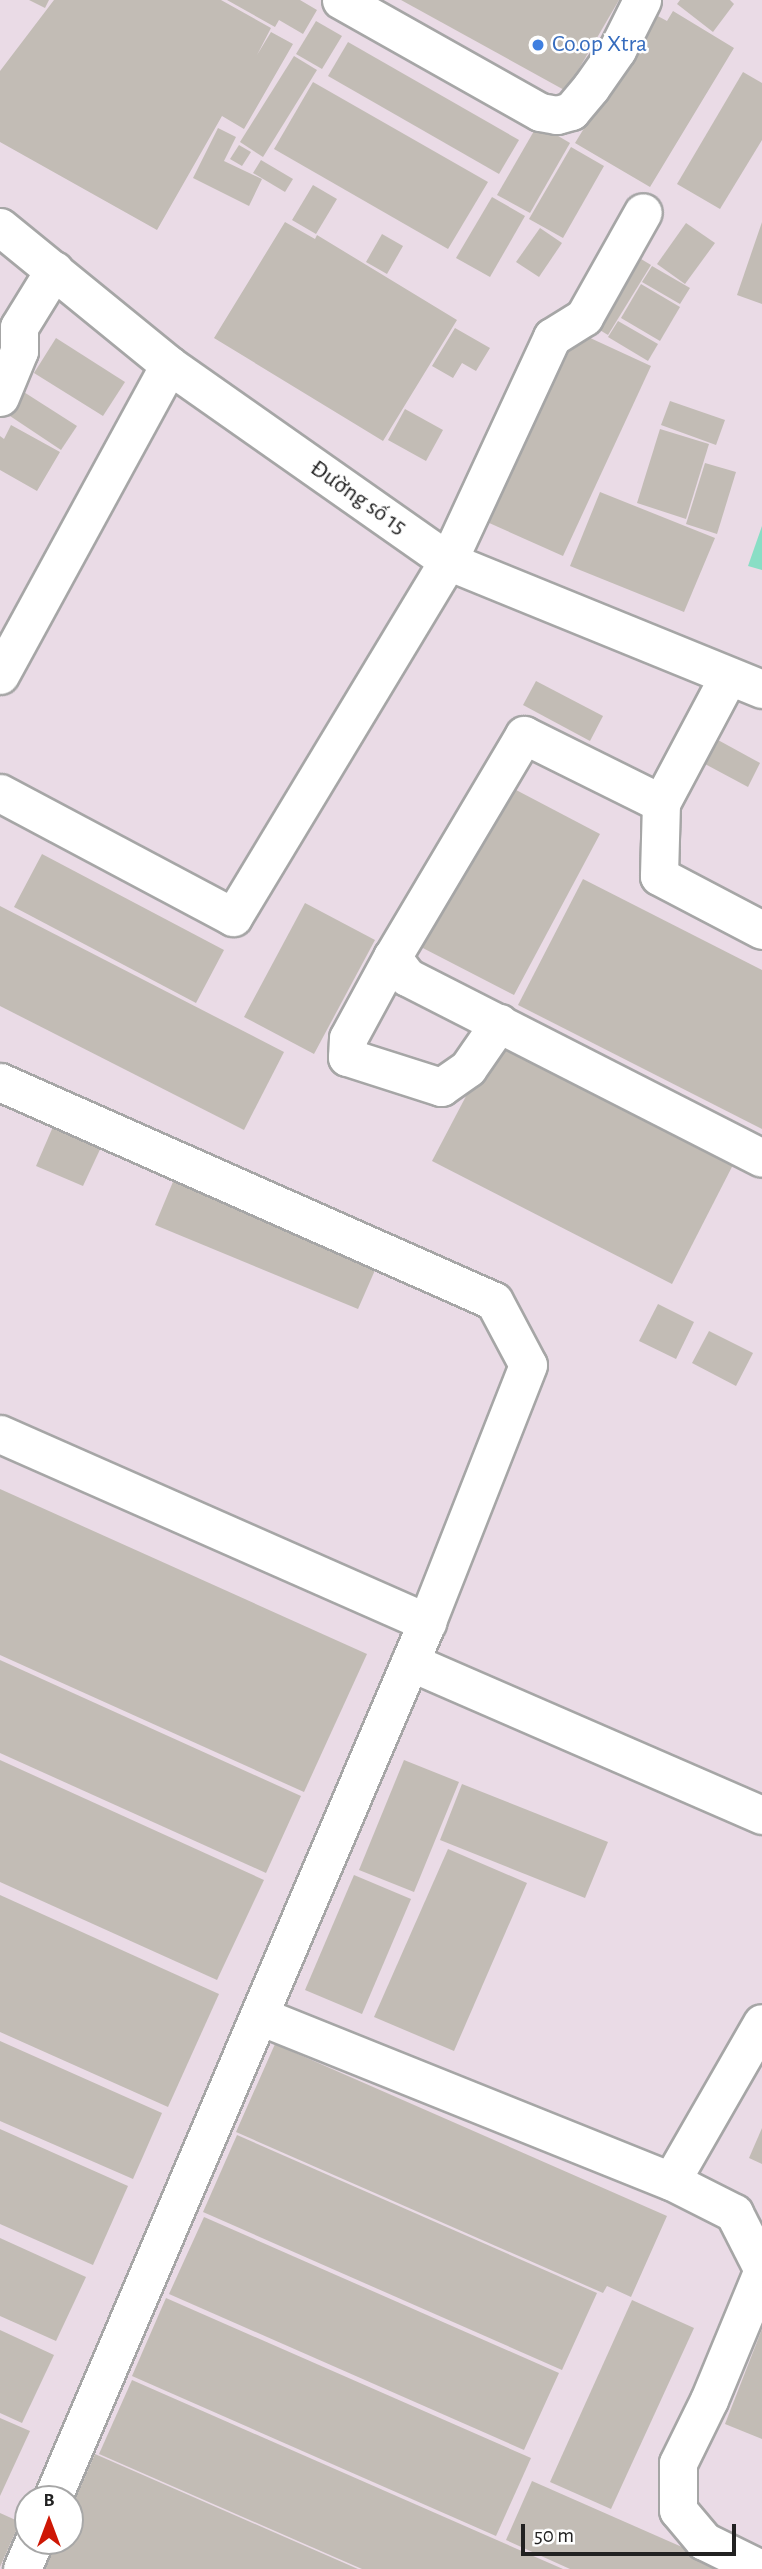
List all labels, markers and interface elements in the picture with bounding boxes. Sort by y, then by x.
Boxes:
place label: Co.op Xtra [552,31,647,59]
marker: Co.op Xtra [530,37,546,53]
street label: Đường số 15 [304,454,412,542]
north arrow [14,2485,84,2555]
text: B [43,2491,55,2510]
scale bar [524,2510,739,2554]
text: 50 m [534,2525,574,2546]

